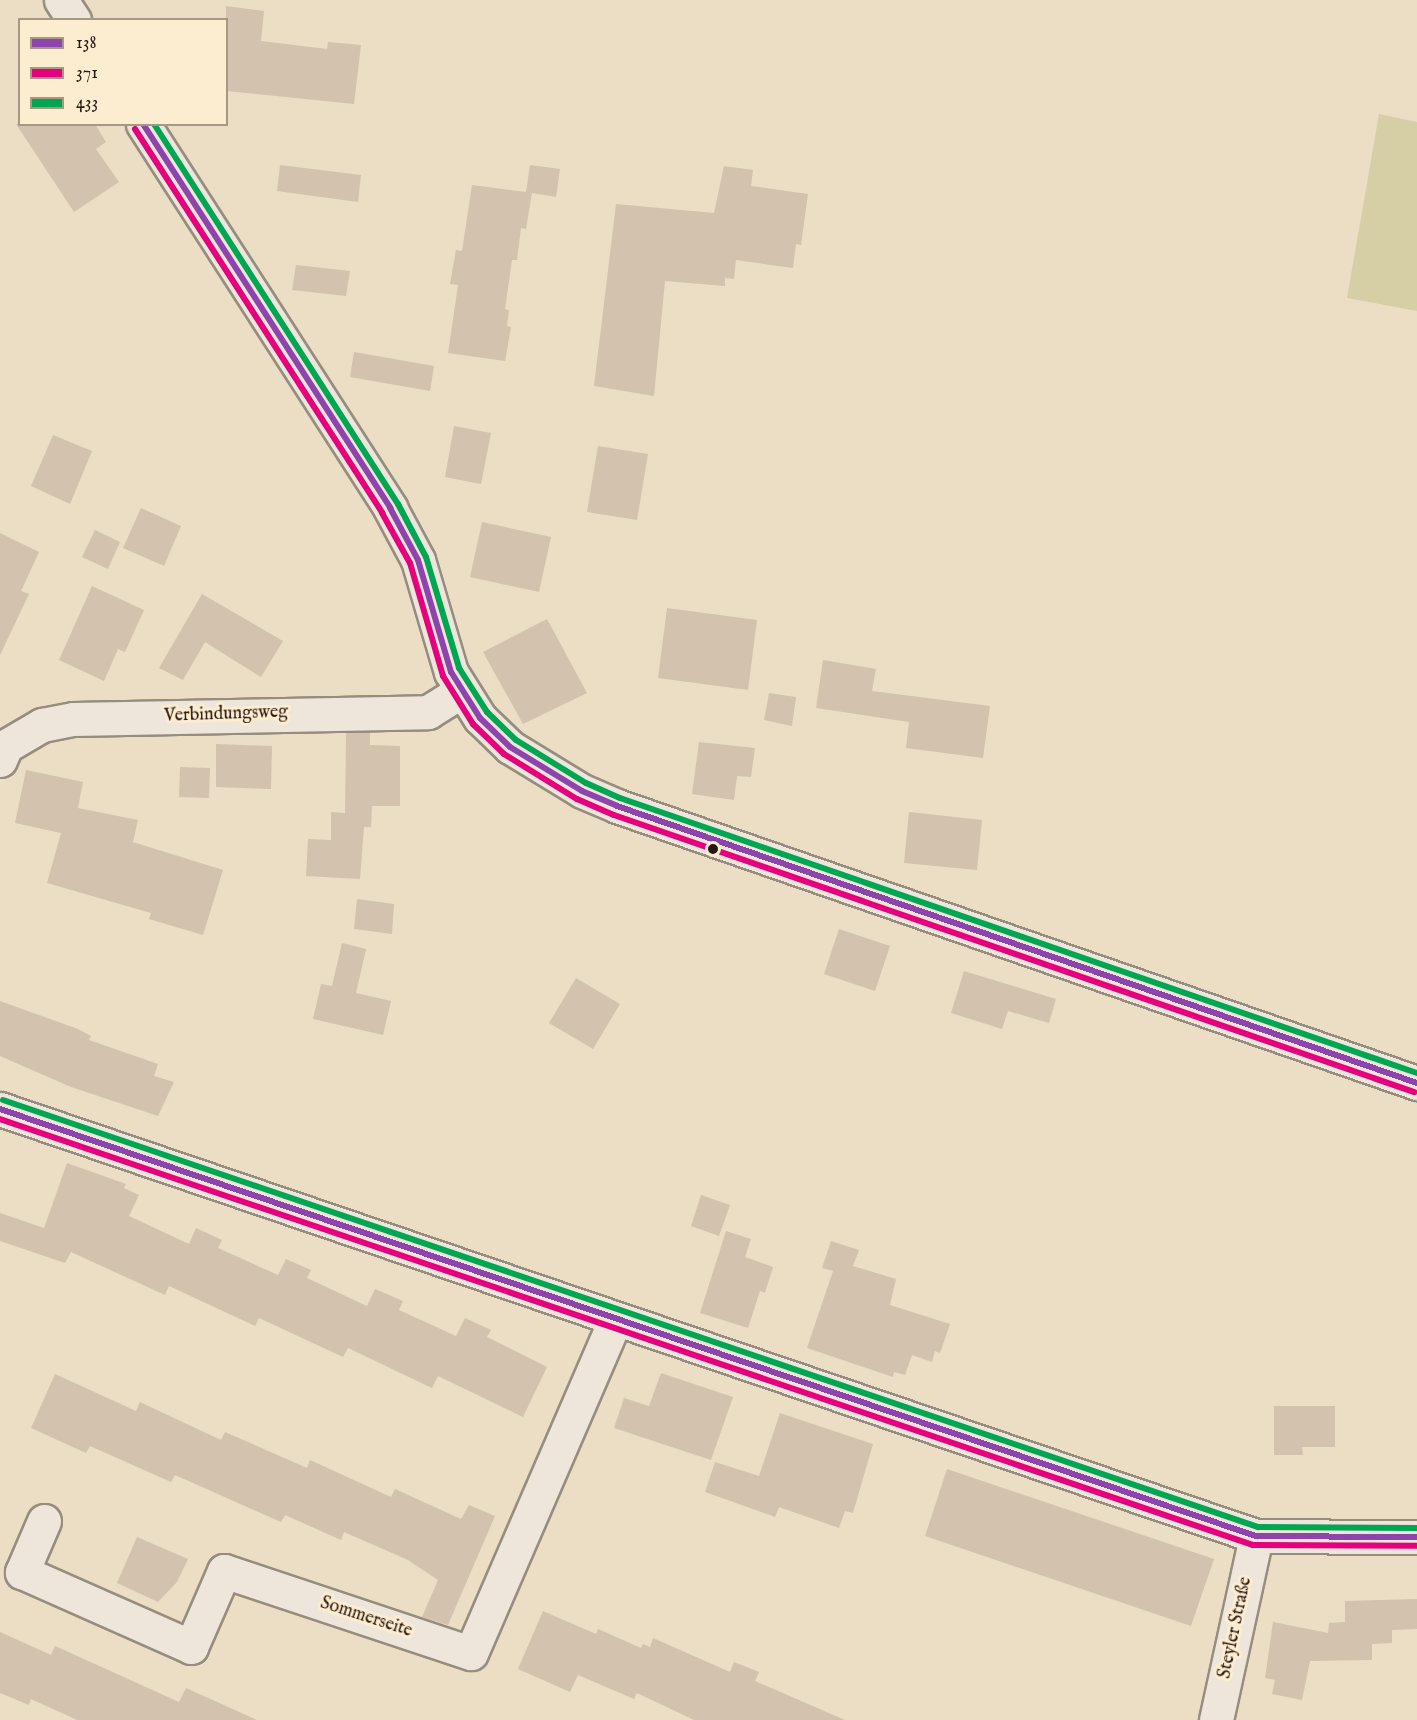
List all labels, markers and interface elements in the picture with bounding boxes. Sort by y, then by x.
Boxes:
legend [18,18,228,126]
text: 138 [76,32,97,55]
text: 371 [76,62,98,85]
text: 433 [76,92,98,115]
street label: Verbindungsweg [164,702,288,728]
unlabelled marker [707,843,719,855]
street label: Steyler Straße [1215,1575,1257,1681]
street label: Sommerseite [317,1593,415,1643]

